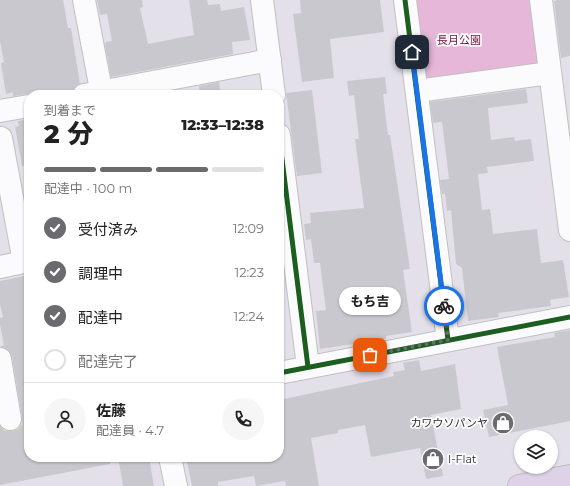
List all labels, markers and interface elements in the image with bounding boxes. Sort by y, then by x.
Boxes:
park label: 長月公園 [437,33,481,47]
pin [395,35,429,69]
icon: home [401,41,423,63]
text: 到着まで [44,102,96,118]
text: 12:33–12:38 [181,115,264,134]
text: 2 分 [44,118,93,150]
text: 配達中 · 100 m [44,180,132,196]
icon: check [44,217,66,239]
text: 受付済み [78,220,138,239]
text: 12:09 [233,220,264,236]
icon: check [44,261,66,283]
text: 調理中 [78,264,123,283]
text: 12:23 [234,264,264,280]
courier [424,286,464,326]
callout: もち吉 [339,287,401,315]
text: もち吉 [350,293,390,309]
icon: bike [433,295,455,317]
icon: check [44,305,66,327]
text: 配達中 [78,308,123,327]
text: 12:24 [233,308,264,324]
pin [353,338,387,372]
icon: bag [359,344,381,366]
text: 配達完了 [78,352,138,371]
button: person [44,398,86,440]
button: phone [222,398,264,440]
text: 佐藤 [96,401,126,420]
shop icon: カワウソパンヤ [490,410,516,436]
place label: カワウソパンヤ [410,416,488,430]
text: 配達員 · 4.7 [96,422,164,438]
map controls [514,430,558,474]
button: layers [514,430,558,474]
shop icon: I-Flat [420,446,446,472]
place label: I-Flat [448,452,477,466]

